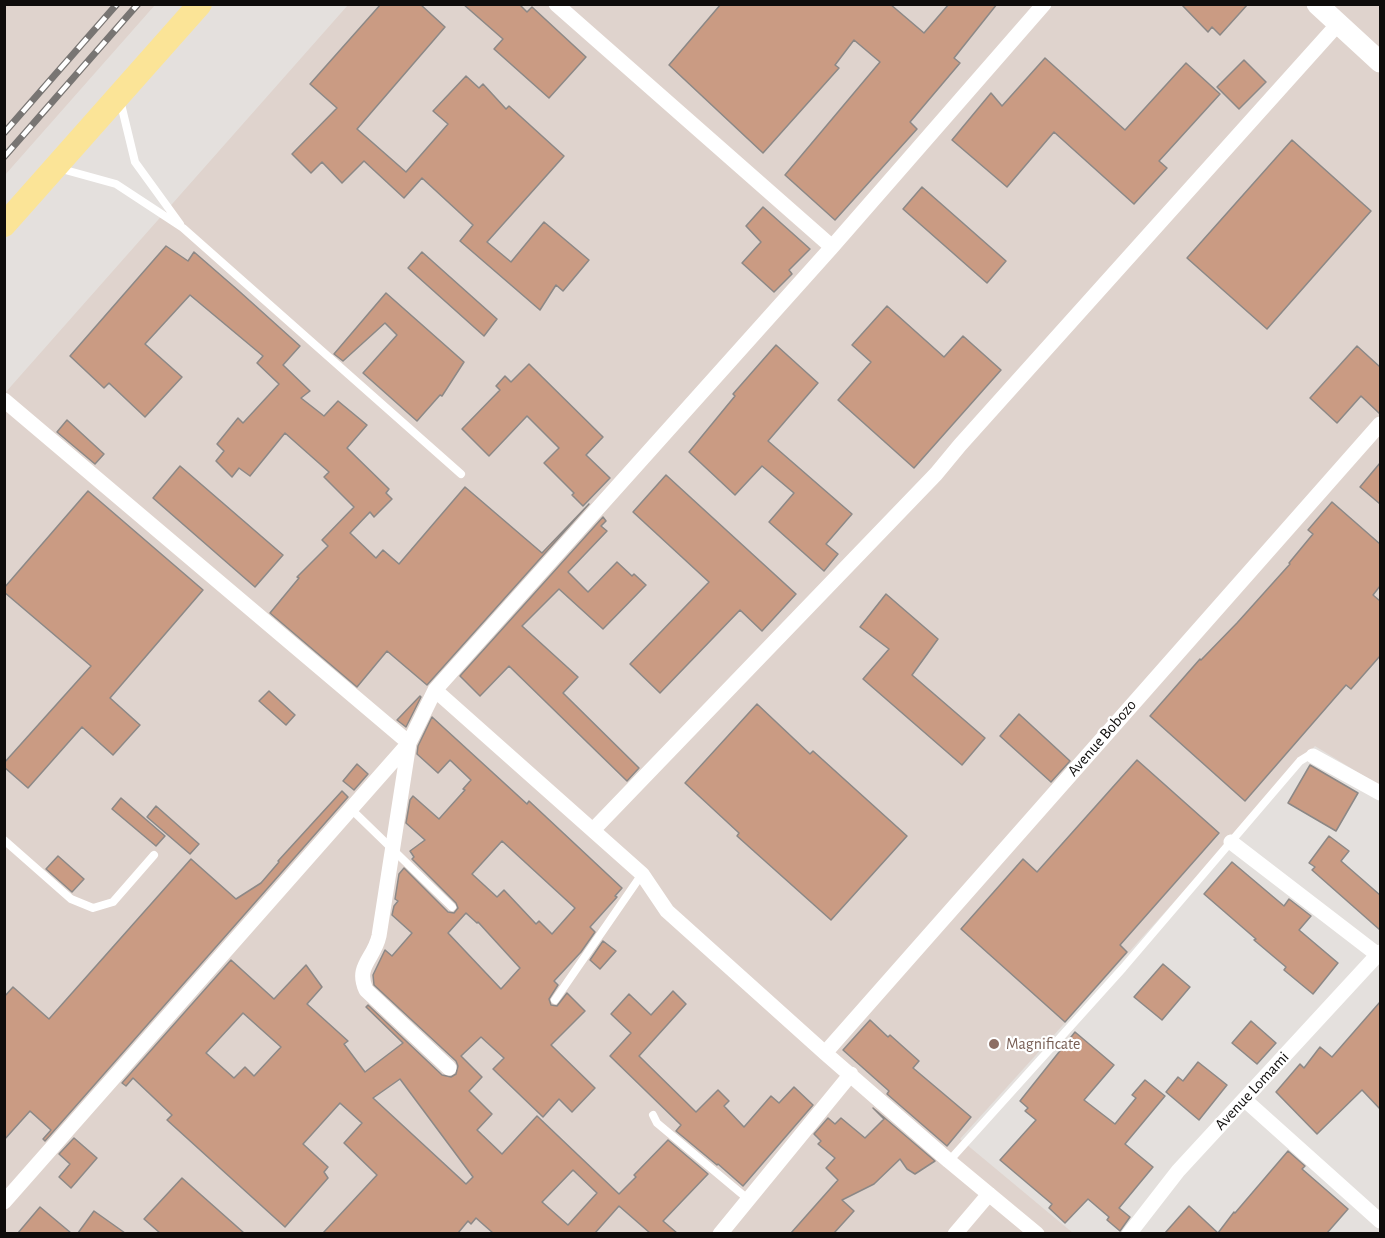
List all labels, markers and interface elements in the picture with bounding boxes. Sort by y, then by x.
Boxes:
street label: Avenue Bobozo [1063,696,1141,780]
place label: Magnificate [1006,1034,1080,1054]
marker: Magnificate [987,1037,1001,1051]
street label: Avenue Lomami [1211,1048,1293,1134]

